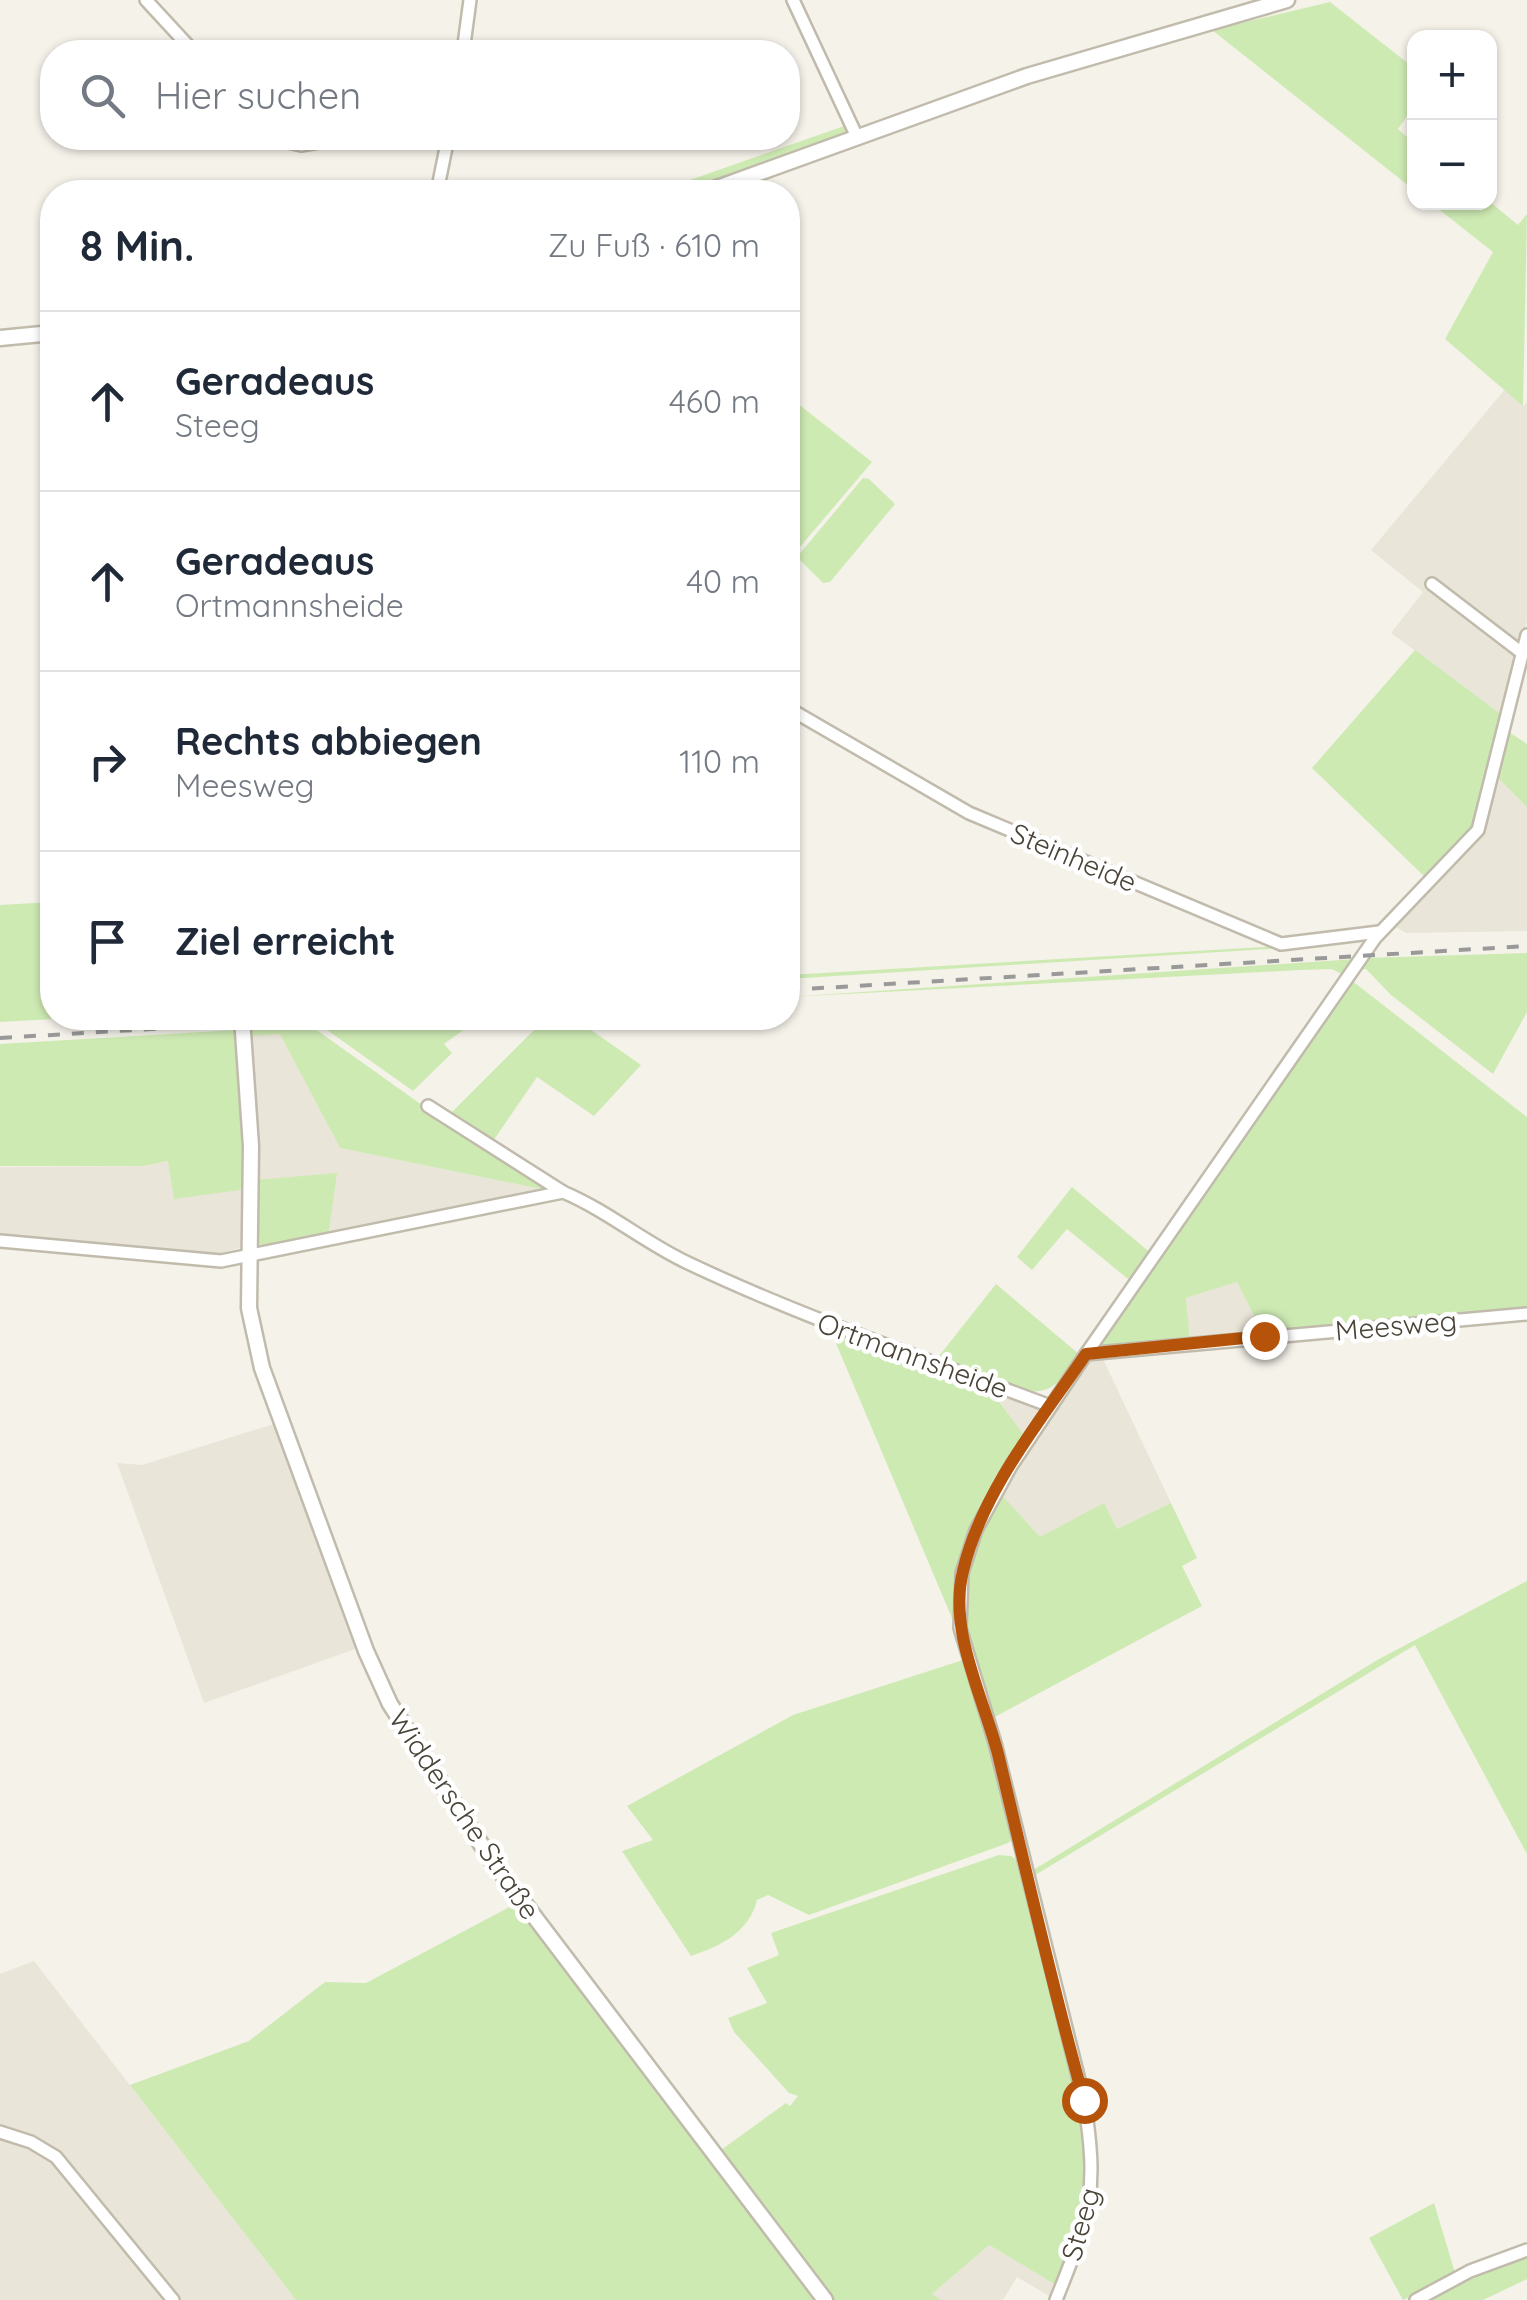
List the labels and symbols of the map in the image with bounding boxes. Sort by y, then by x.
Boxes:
street label: Steinheide [1006,815,1142,899]
street label: Meesweg [1334,1302,1458,1348]
street label: Ortmannsheide [813,1304,1013,1406]
route end [1242,1314,1288,1360]
street label: Widdersche Straße [382,1702,548,1926]
route start [1062,2078,1108,2124]
street label: Steeg [1053,2184,1107,2264]

